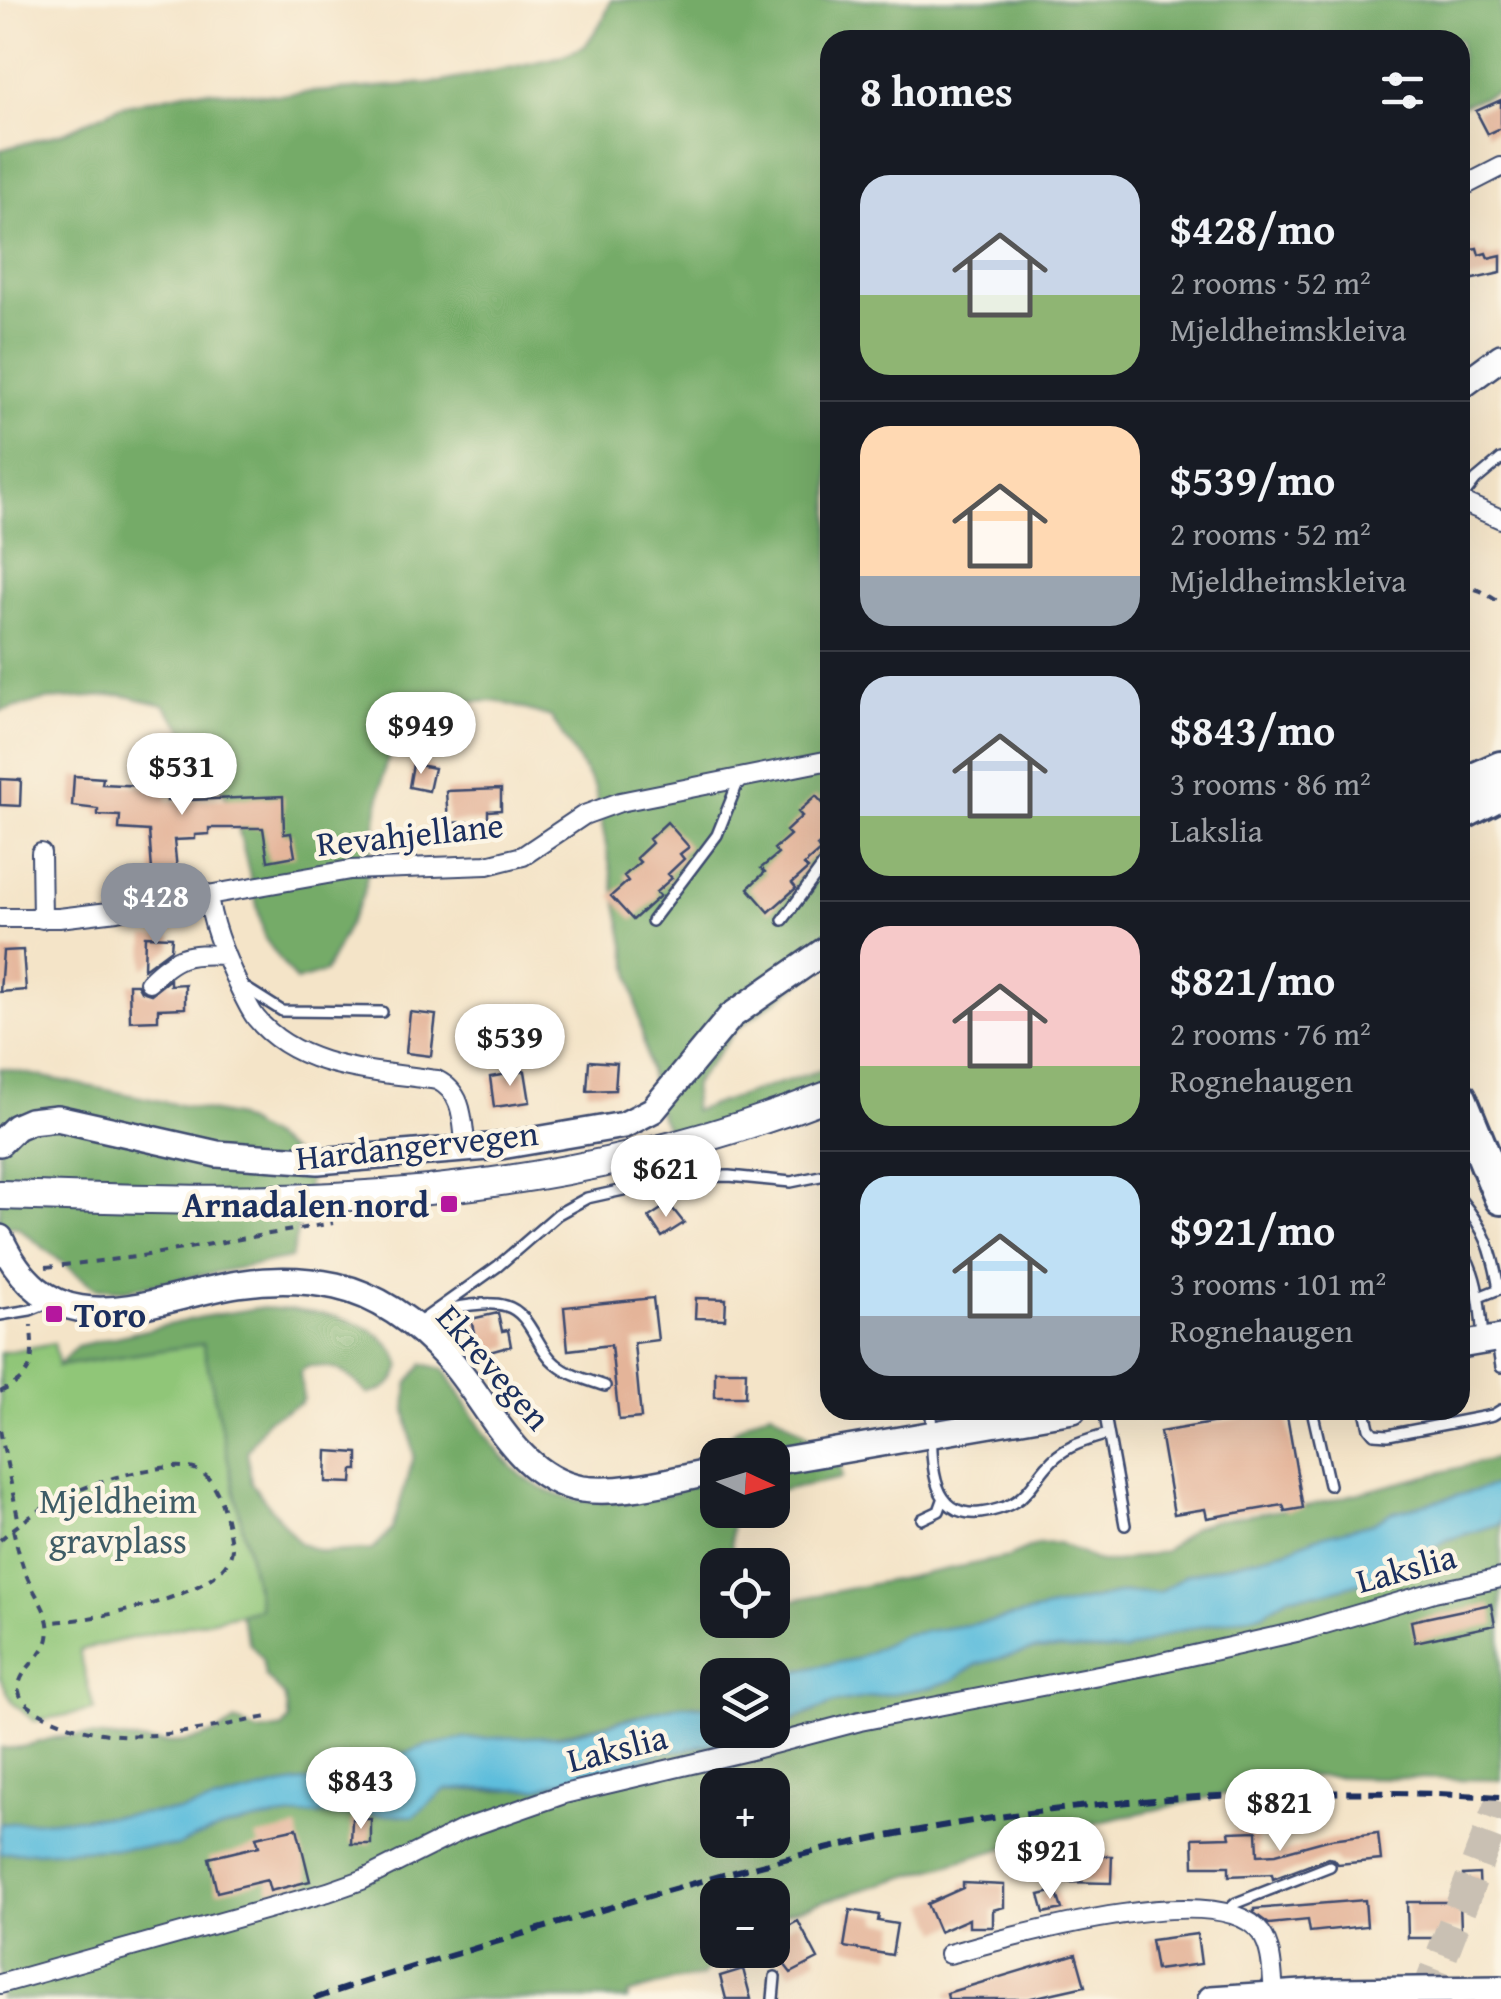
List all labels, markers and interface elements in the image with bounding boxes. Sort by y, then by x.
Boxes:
text: 8 homes [860,60,1013,121]
icon: filters [1375,63,1430,118]
text: $428/mo [1170,198,1335,259]
icon: home [940,215,1060,335]
text: 2 rooms · 52 m² [1170,259,1371,306]
text: Mjeldheimskleiva [1170,306,1406,353]
text: $539/mo [1170,449,1335,510]
icon: home [940,466,1060,586]
text: 2 rooms · 52 m² [1170,510,1371,557]
text: Mjeldheimskleiva [1170,557,1406,604]
pin: $949 [362,692,480,777]
text: $843/mo [1170,699,1335,760]
text: $949 [388,701,454,748]
icon: home [940,716,1060,836]
pin: $531 [123,733,241,818]
text: $531 [149,742,215,789]
text: 3 rooms · 86 m² [1170,760,1371,807]
street label: Revahjellane [314,799,506,869]
text: Lakslia [1170,807,1263,854]
pin: $428 [97,863,215,948]
text: $428 [123,872,189,919]
text: $821/mo [1170,949,1335,1010]
icon: home [940,966,1060,1086]
pin: $539 [451,1004,569,1089]
text: 2 rooms · 76 m² [1170,1010,1371,1057]
text: $539 [477,1013,543,1060]
text: Rognehaugen [1170,1057,1353,1104]
street label: Hardangervegen [293,1107,541,1183]
pin: $621 [607,1135,725,1220]
text: $621 [633,1144,699,1191]
place label: Arnadalen nord [182,1179,430,1230]
marker: Arnadalen nord [438,1193,460,1215]
text: $921/mo [1170,1199,1335,1260]
icon: home [940,1216,1060,1336]
text: 3 rooms · 101 m² [1170,1260,1386,1307]
place label: Toro [74,1289,146,1340]
street label: Ekrevegen [425,1293,563,1441]
marker: Toro [43,1303,65,1325]
text: Rognehaugen [1170,1307,1353,1354]
north arrow [700,1438,790,1528]
map controls [700,1438,790,1968]
park label: Mjeldheim gravplass [39,1475,197,1566]
street label: Lakslia [1350,1530,1462,1606]
button: locate [700,1548,790,1638]
button: layers [700,1658,790,1748]
street label: Lakslia [562,1711,673,1785]
pin: $843 [302,1747,420,1832]
text: $843 [328,1756,394,1803]
button: + [700,1768,790,1858]
pin: $821 [1221,1769,1339,1854]
text: $821 [1247,1778,1313,1825]
pin: $921 [991,1817,1109,1902]
text: $921 [1017,1826,1083,1873]
button: − [700,1878,790,1968]

